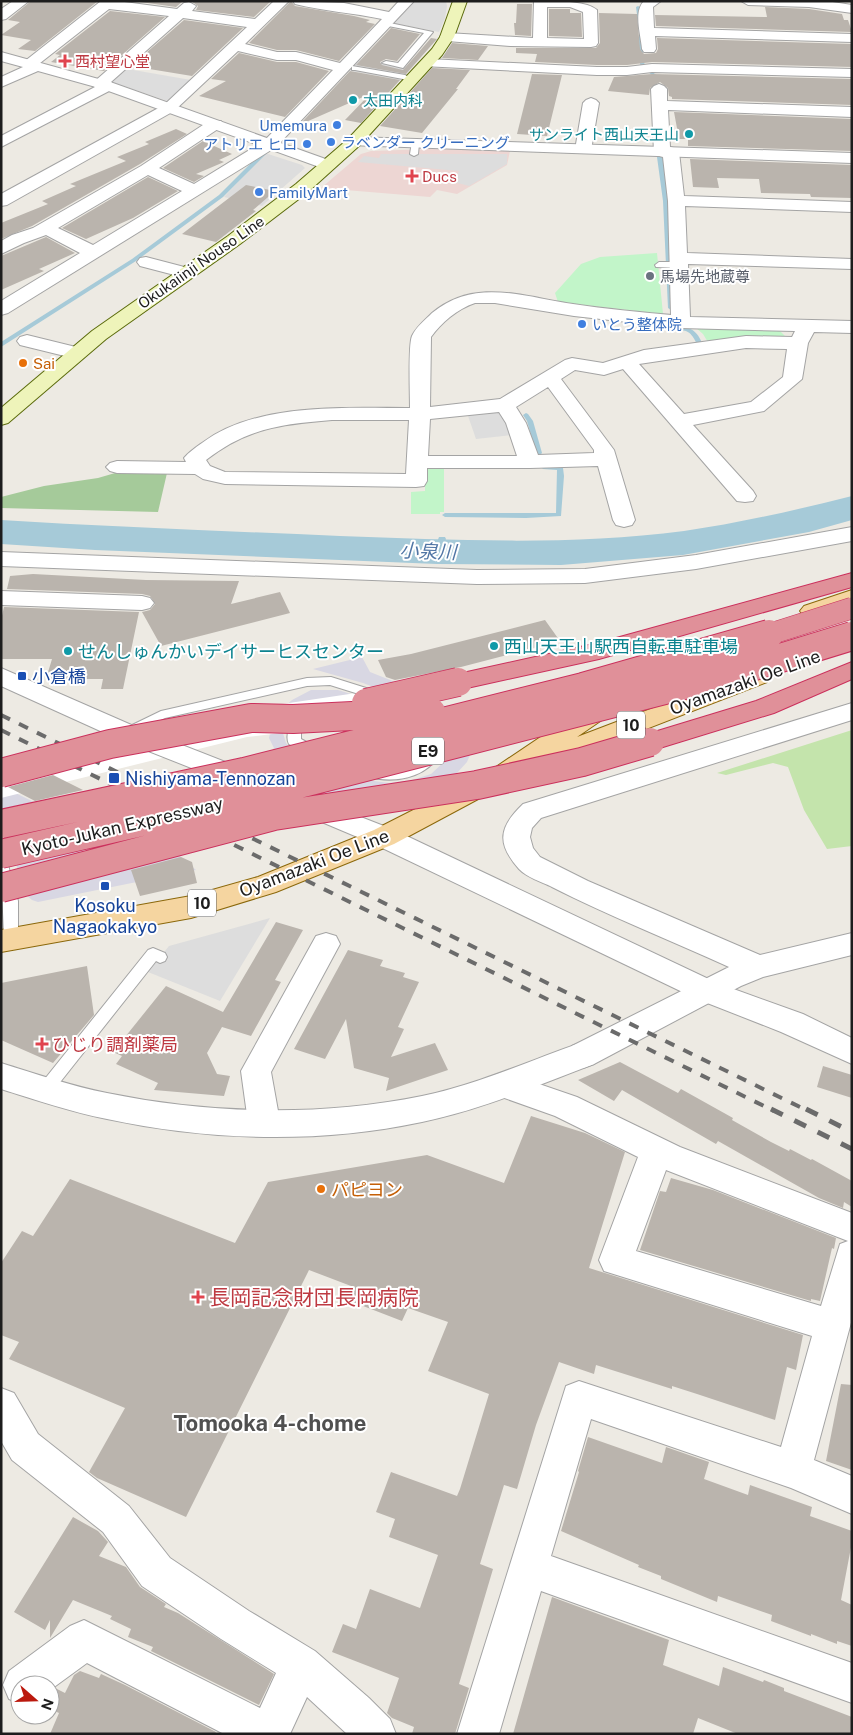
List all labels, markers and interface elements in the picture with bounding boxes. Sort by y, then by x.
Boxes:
place label: 西村望心堂 [75,53,150,70]
marker: 西村望心堂 [59,55,71,67]
place label: 太田内科 [363,92,423,109]
marker: 太田内科 [347,94,359,106]
place label: Umemura [259,117,327,134]
marker: Umemura [331,119,343,131]
place label: サンライト西山天王山 [529,126,679,143]
marker: サンライト西山天王山 [683,128,695,140]
place label: ラベンダー クリーニング [341,134,510,151]
place label: アトリエ ヒロ [203,136,297,153]
marker: ラベンダー クリーニング [325,136,337,148]
marker: アトリエ ヒロ [301,138,313,150]
place label: Ducs [422,168,457,185]
marker: Ducs [406,170,418,182]
place label: FamilyMart [269,184,348,201]
marker: FamilyMart [253,186,265,198]
street label: Okukaiinji Nouso Line [135,212,267,312]
place label: 馬場先地蔵尊 [660,268,750,285]
marker: 馬場先地蔵尊 [644,270,656,282]
place label: いとう整体院 [592,316,682,333]
marker: いとう整体院 [576,318,588,330]
place label: Sai [33,355,55,372]
marker: Sai [17,357,29,369]
water label: 小泉川 [399,539,459,563]
place label: 西山天王山駅西自転車駐車場 [504,636,738,657]
marker: 西山天王山駅西自転車駐車場 [488,640,500,652]
place label: せんしゅんかいデイサーヒスセンター [78,641,384,662]
marker: せんしゅんかいデイサーヒスセンター [62,645,74,657]
street label: Oyamazaki Oe Line [667,645,823,719]
place label: 小倉橋 [32,666,86,687]
marker: 小倉橋 [16,670,28,682]
road number: 10 [617,712,645,738]
road number: E9 [412,738,444,764]
place label: Nishiyama-Tennozan [125,768,296,789]
marker: Nishiyama-Tennozan [107,771,121,785]
street label: Kyoto-Jukan Expressway [19,792,225,859]
street label: Oyamazaki Oe Line [236,825,392,901]
marker: Kosoku Nagaokakyo [99,880,111,892]
road number: 10 [188,890,216,916]
place label: Kosoku Nagaokakyo [53,895,157,937]
place label: ひじり調剤薬局 [52,1034,178,1055]
marker: ひじり調剤薬局 [36,1038,48,1050]
place label: パピヨン [331,1179,403,1200]
marker: パピヨン [315,1183,327,1195]
place label: 長岡記念財団長岡病院 [209,1285,419,1310]
marker: 長岡記念財団長岡病院 [191,1290,205,1304]
district label: Tomooka 4-chome [174,1410,366,1436]
north arrow [10,1675,60,1725]
text: N [38,1697,57,1712]

